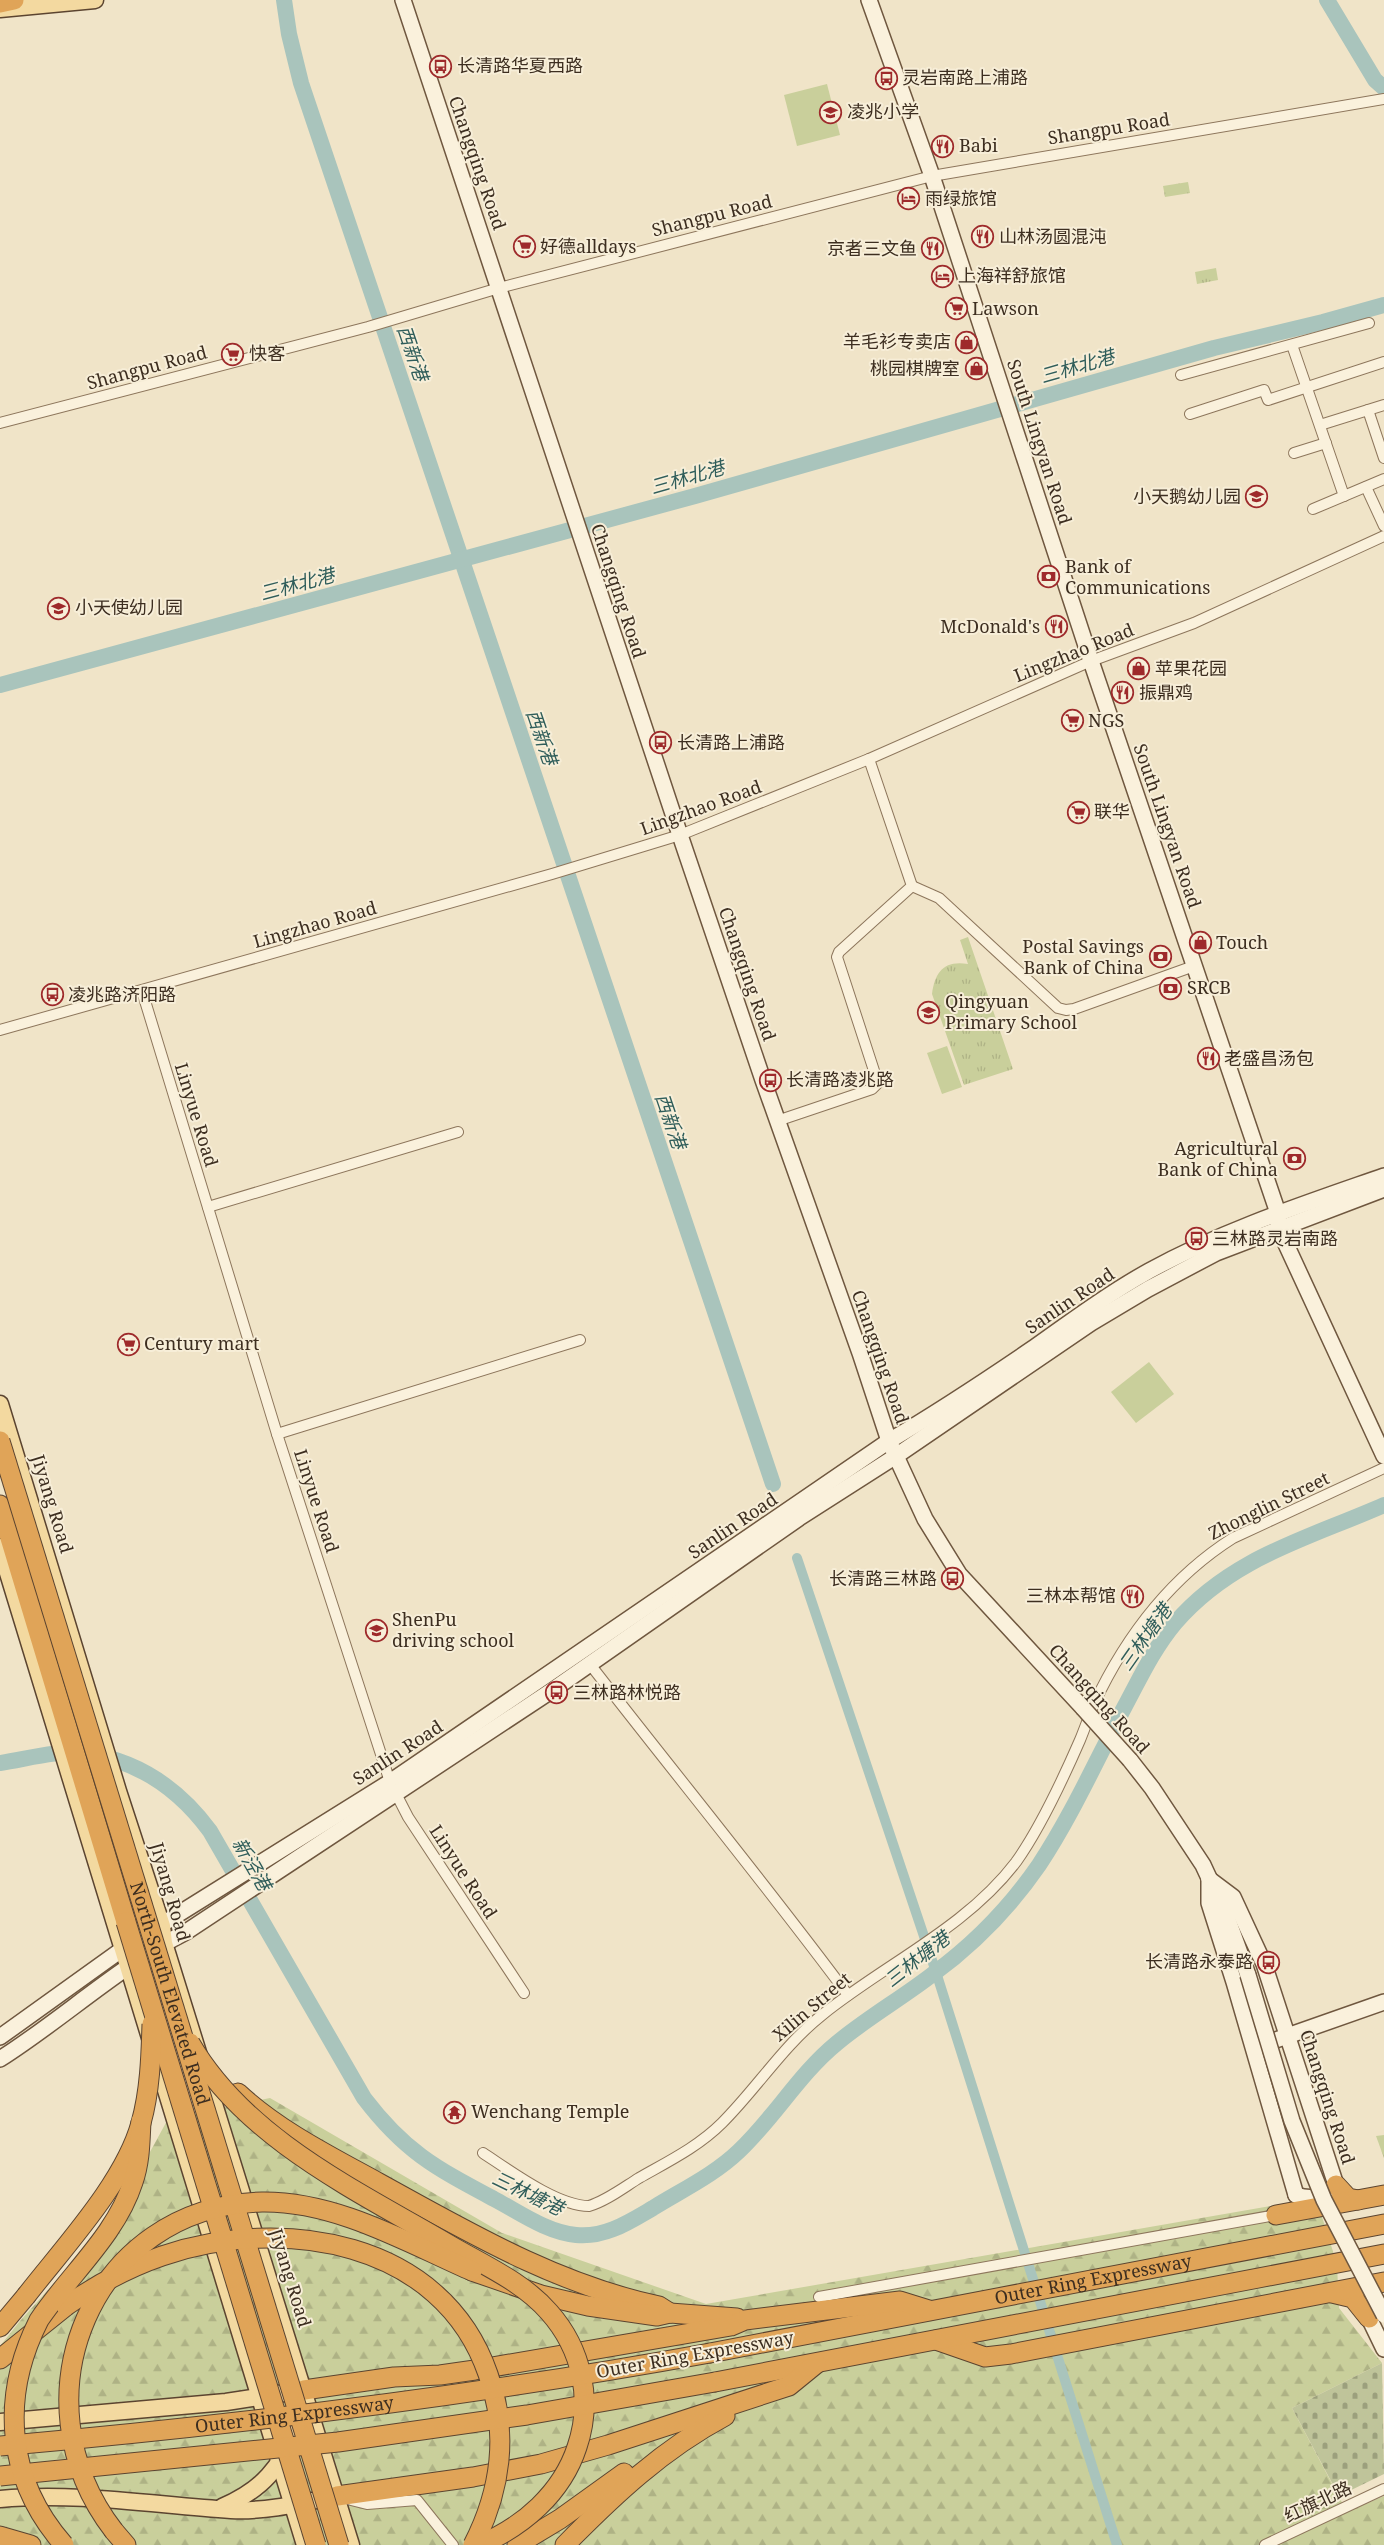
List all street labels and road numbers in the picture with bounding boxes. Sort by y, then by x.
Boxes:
street label: Changqing Road [444,93,512,233]
street label: Shangpu Road [1046,107,1172,150]
street label: Shangpu Road [649,188,774,242]
street label: Shangpu Road [84,339,209,395]
street label: South Lingyan Road [1002,356,1078,527]
street label: Changqing Road [586,520,652,661]
street label: Lingzhao Road [1010,617,1137,687]
street label: South Lingyan Road [1129,740,1207,911]
street label: Lingzhao Road [637,774,765,840]
street label: Lingzhao Road [250,895,379,953]
street label: Changqing Road [714,904,782,1044]
street label: Linyue Road [170,1060,224,1170]
street label: Sanlin Road [1020,1262,1119,1339]
street label: Changqing Road [847,1287,915,1427]
street label: Linyue Road [289,1446,345,1556]
street label: Jiyang Road [26,1451,79,1556]
street label: Zhonglin Street [1204,1465,1333,1545]
street label: Sanlin Road [683,1487,782,1564]
street label: Changqing Road [1044,1638,1156,1758]
street label: Sanlin Road [348,1714,447,1790]
street label: Linyue Road [424,1820,503,1923]
street label: Jiyang Road [145,1839,197,1944]
street label: North-South Elevated Road [125,1879,216,2108]
street label: Xilin Street [767,1966,856,2046]
street label: Changqing Road [1295,2026,1361,2167]
street label: Jiyang Road [264,2225,317,2330]
street label: Outer Ring Expressway [992,2248,1194,2309]
street label: Outer Ring Expressway [594,2325,796,2383]
street label: Outer Ring Expressway [194,2390,396,2438]
street label: 红旗北路 [1280,2475,1355,2527]

